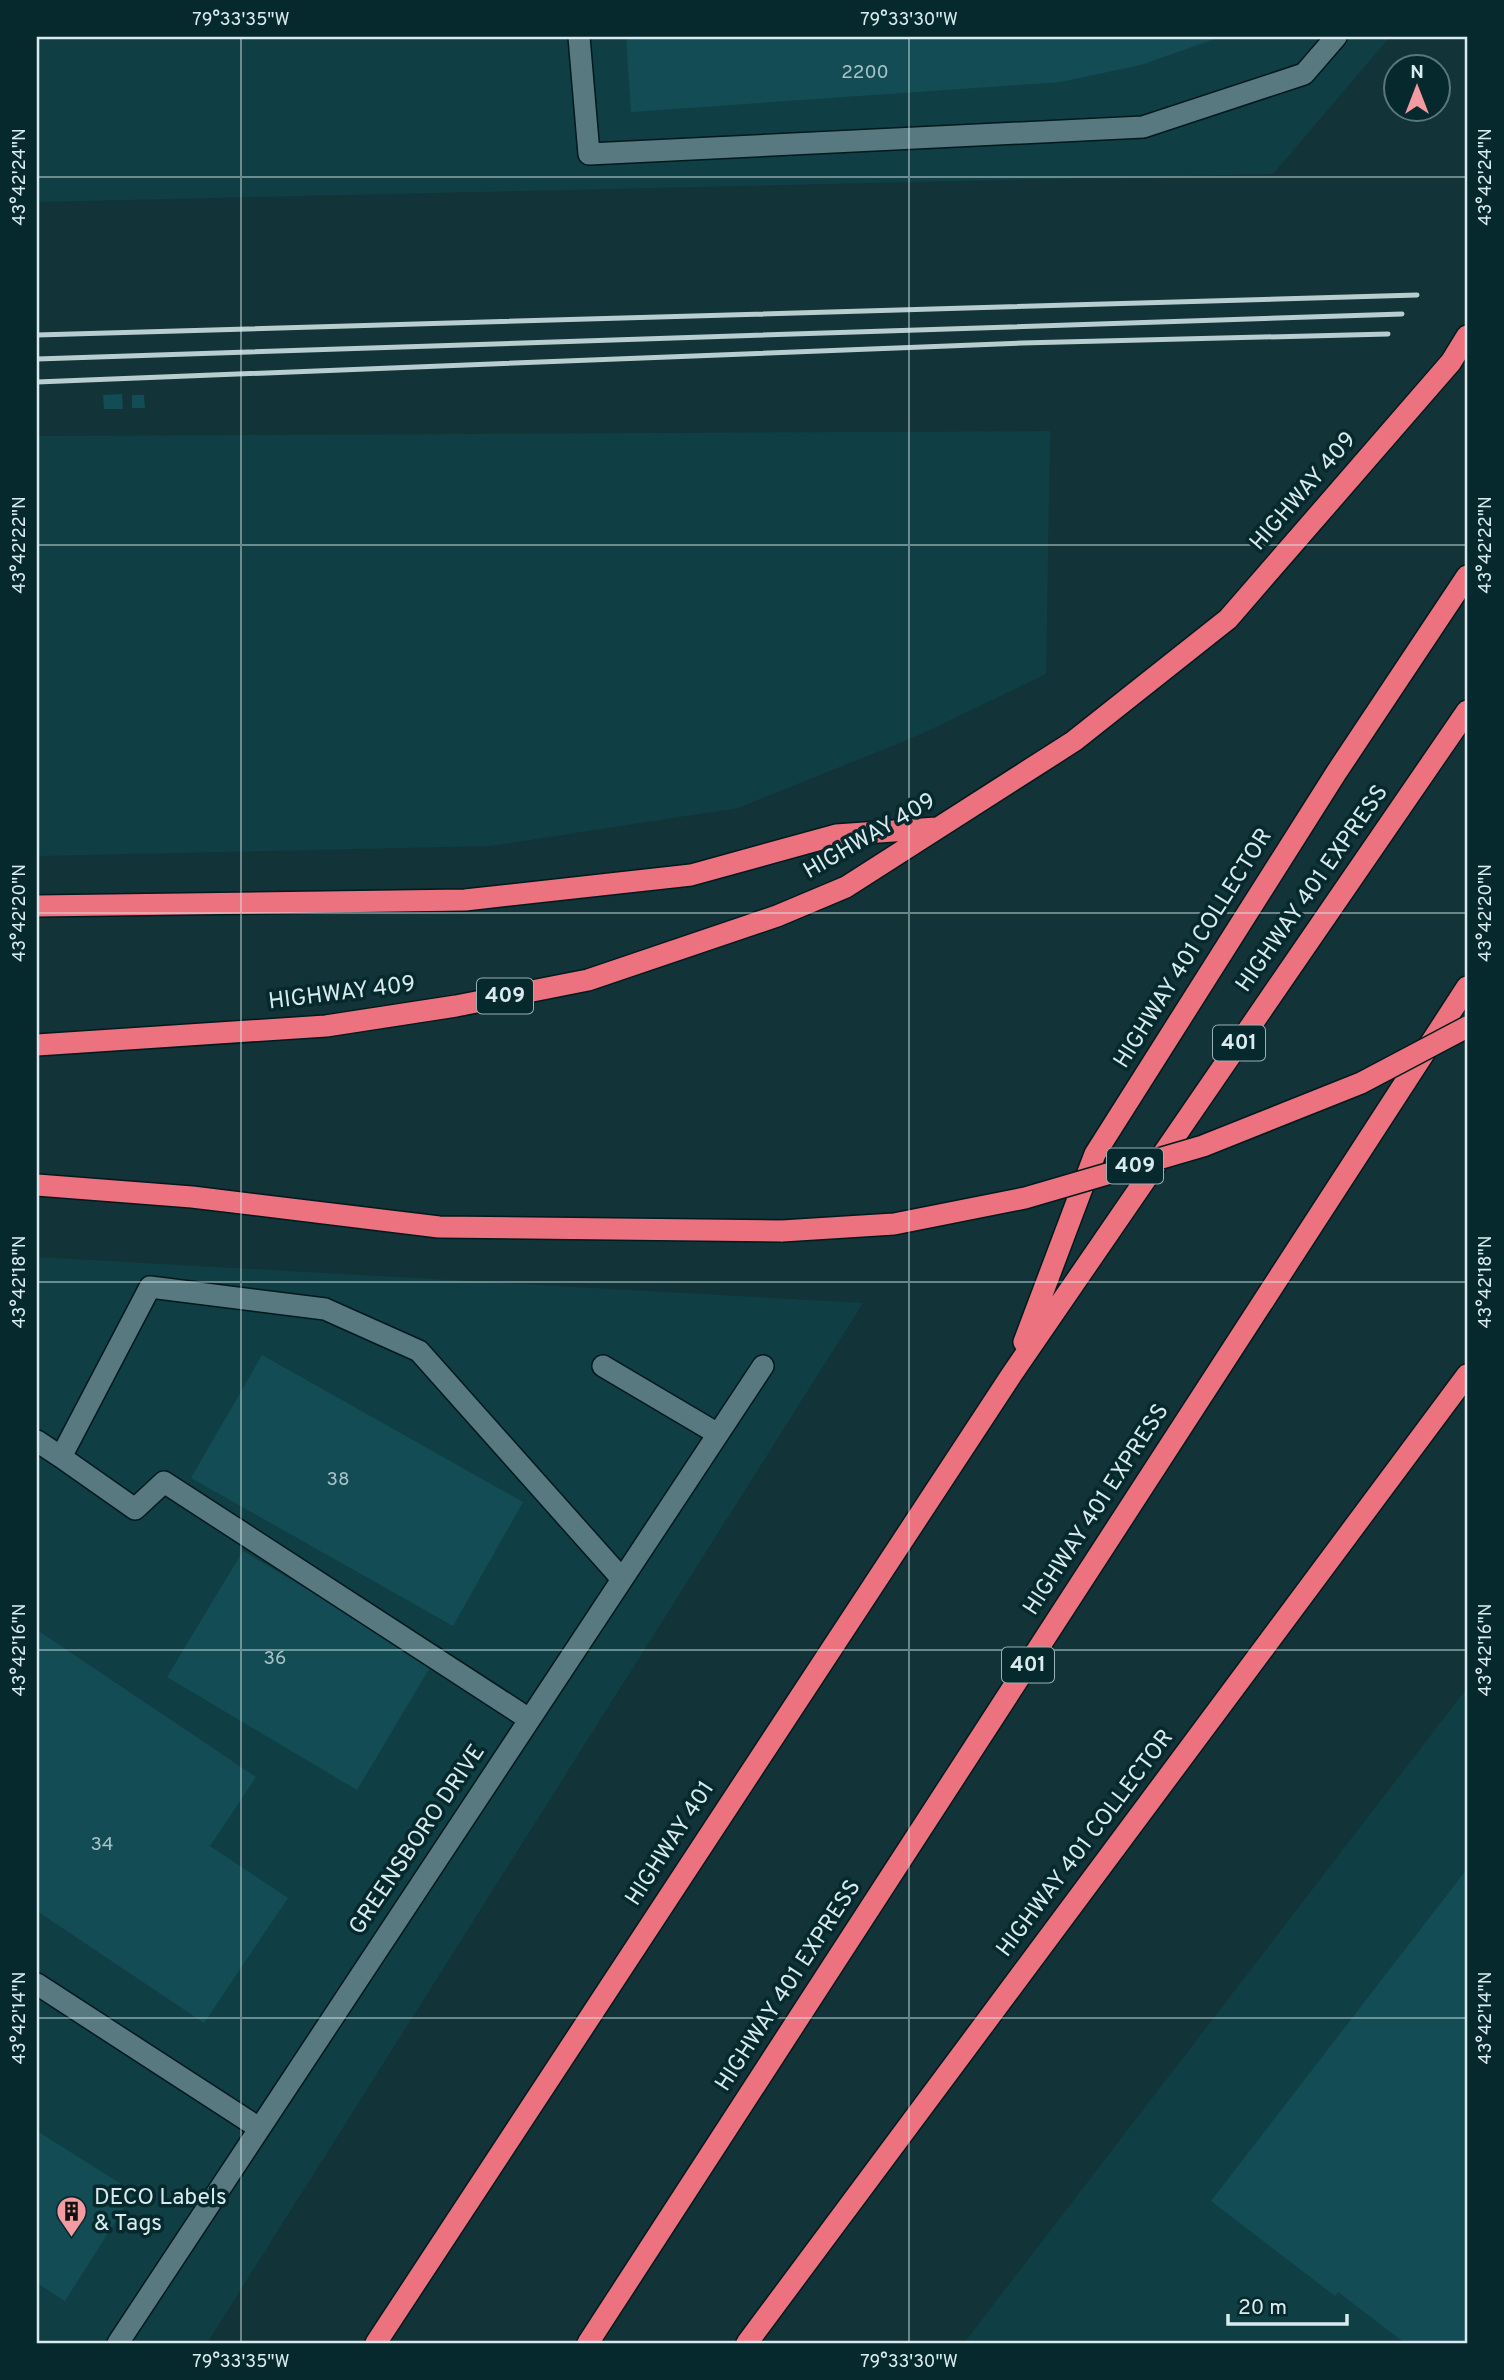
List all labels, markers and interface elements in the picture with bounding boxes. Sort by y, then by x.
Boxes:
text: 79°33'35"W [192,9,290,32]
text: 79°33'30"W [860,9,958,32]
north arrow [1382,52,1452,122]
house number: 2200 [841,61,889,85]
text: N [1410,61,1424,85]
text: 43°42'24"N [9,128,32,226]
text: 43°42'24"N [1475,128,1498,226]
street label: HIGHWAY 409 [1244,427,1364,557]
text: 43°42'22"N [9,496,32,594]
text: 43°42'22"N [1475,496,1498,594]
street label: HIGHWAY 401 EXPRESS [1230,780,1396,998]
street label: HIGHWAY 409 [799,787,941,887]
street label: HIGHWAY 401 COLLECTOR [1109,824,1279,1074]
text: 43°42'20"N [9,864,32,962]
text: 43°42'20"N [1475,864,1498,962]
street label: HIGHWAY 409 [267,971,417,1017]
road number: 409 [477,978,533,1014]
road number: 401 [1213,1026,1265,1060]
road number: 409 [1107,1148,1163,1184]
text: 43°42'18"N [9,1235,32,1329]
text: 43°42'18"N [1475,1235,1498,1329]
street label: HIGHWAY 401 EXPRESS [1018,1399,1176,1621]
house number: 38 [326,1468,350,1492]
text: 43°42'16"N [9,1604,32,1696]
text: 43°42'16"N [1475,1604,1498,1696]
house number: 36 [264,1647,286,1671]
road number: 401 [1002,1648,1054,1682]
street label: HIGHWAY 401 COLLECTOR [991,1725,1181,1963]
street label: GREENSBORO DRIVE [344,1739,492,1941]
street label: HIGHWAY 401 [620,1776,722,1912]
house number: 34 [90,1833,114,1857]
street label: HIGHWAY 401 EXPRESS [710,1875,868,2097]
text: 43°42'14"N [9,1972,32,2064]
text: 43°42'14"N [1475,1972,1498,2064]
place label: DECO Labels & Tags [94,2184,227,2239]
building icon: DECO Labels & Tags [54,2194,88,2238]
scale bar [1228,2282,1346,2326]
text: 20 m [1238,2295,1287,2322]
text: 79°33'35"W [192,2351,290,2374]
text: 79°33'30"W [860,2351,958,2374]

